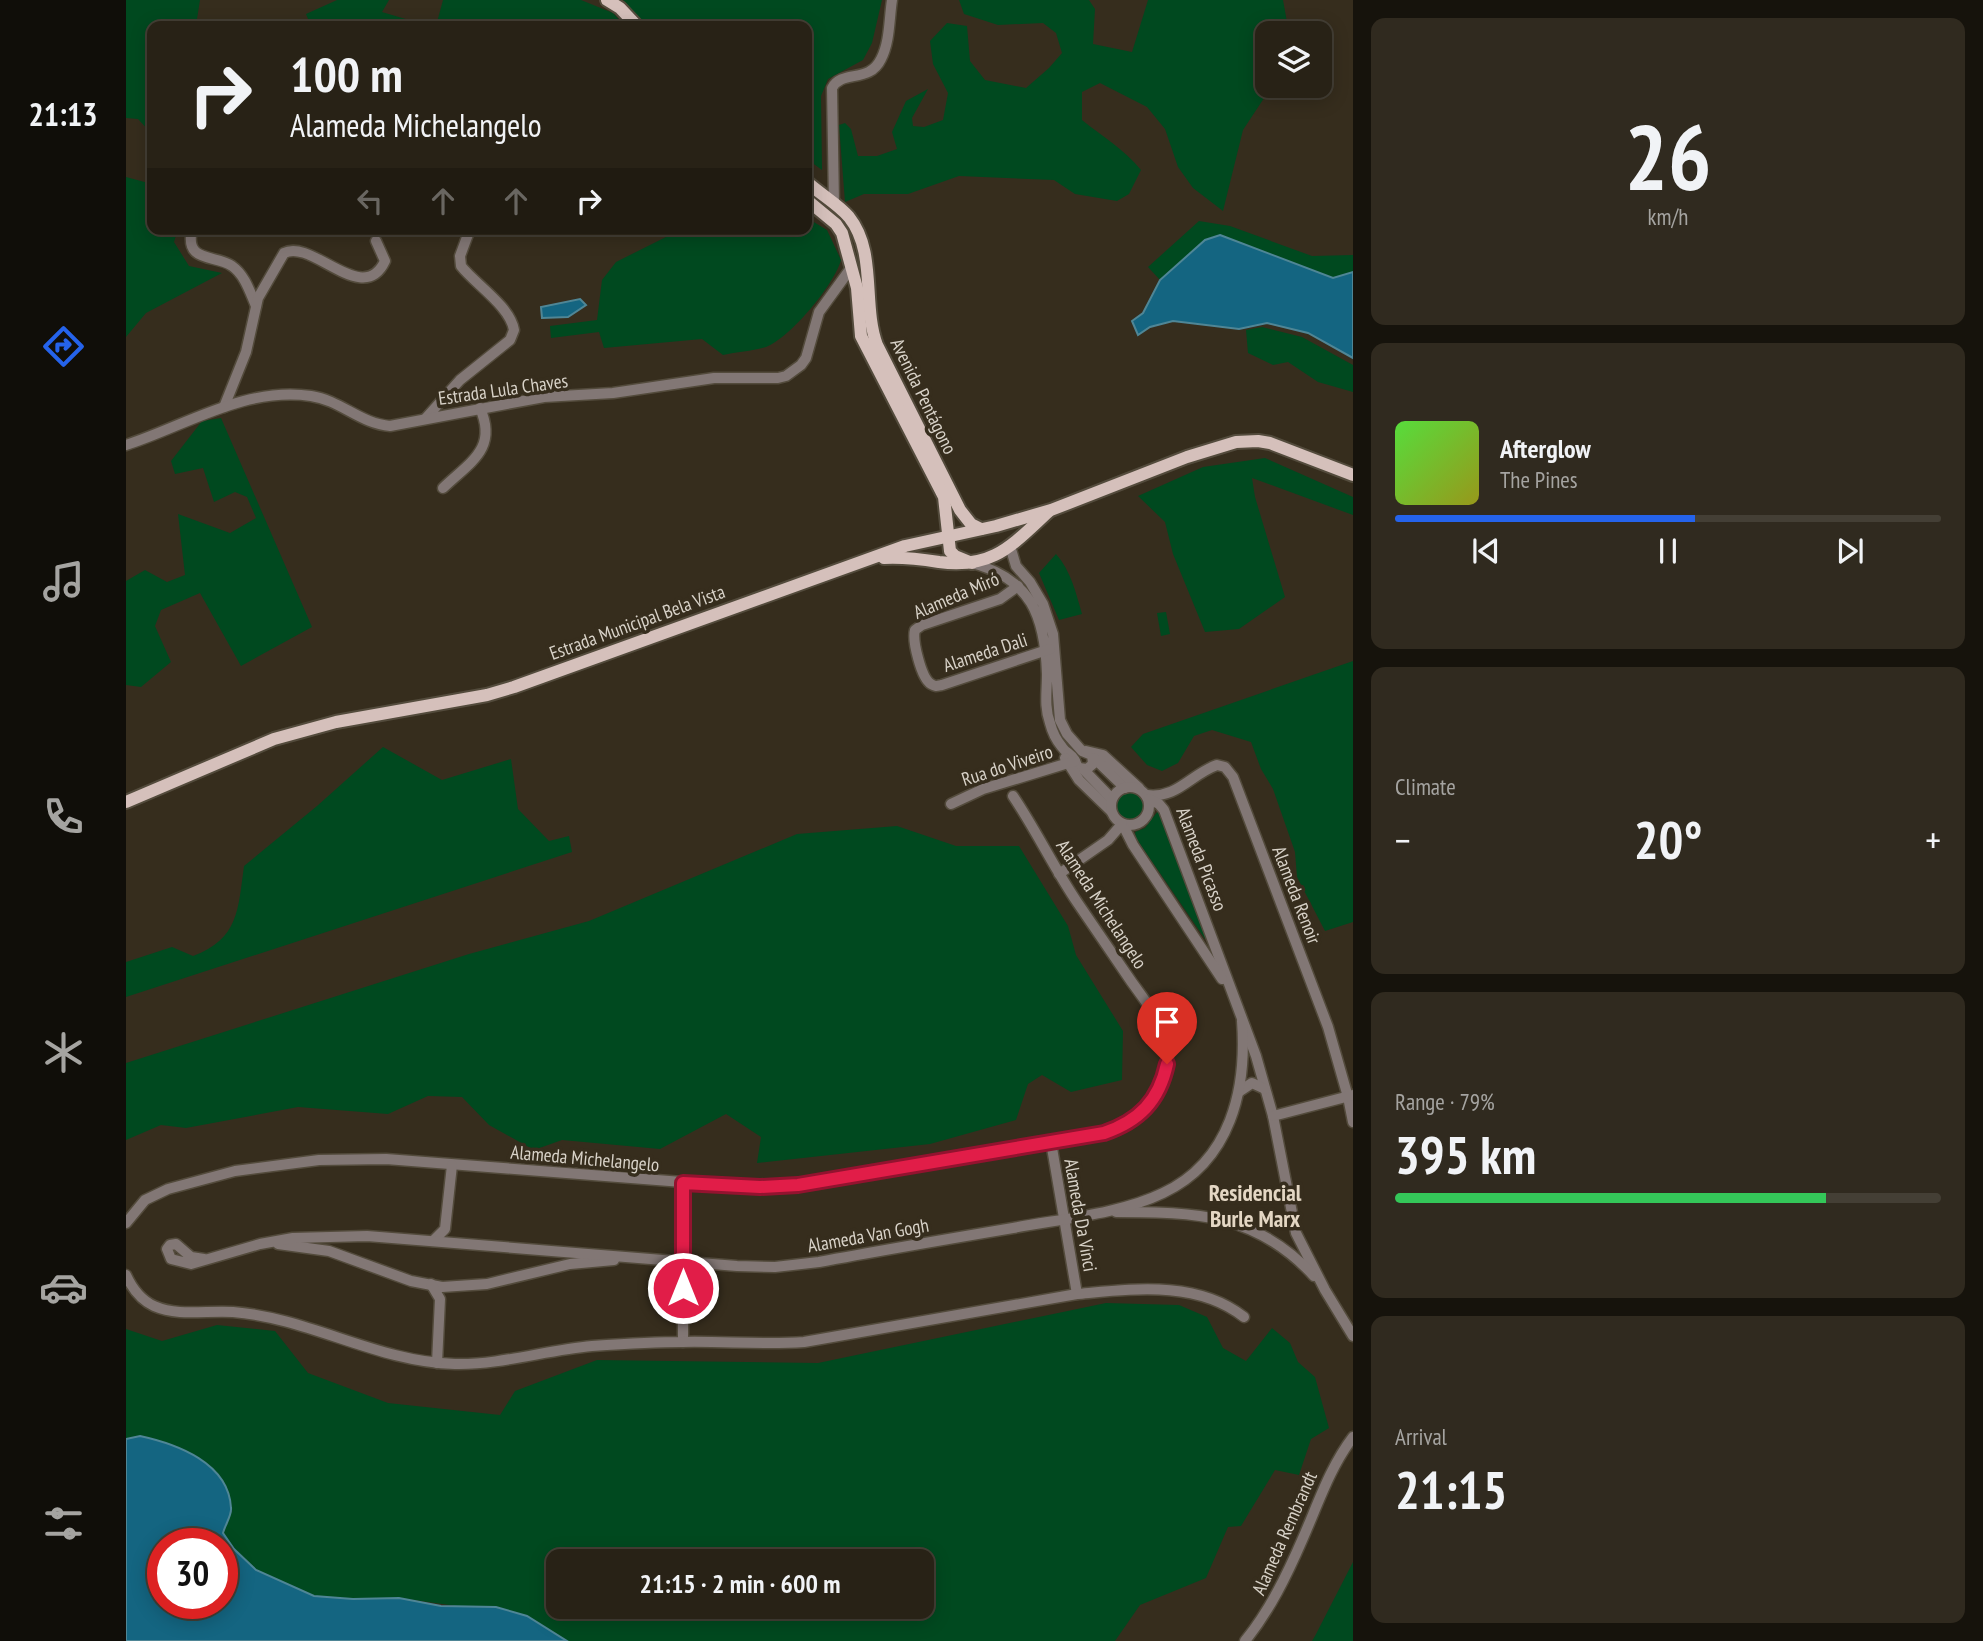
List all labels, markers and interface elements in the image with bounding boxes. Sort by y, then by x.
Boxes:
map controls [1255,21,1332,98]
button: layers [1255,21,1332,98]
text: 100 m [290,42,403,106]
icon: right [175,49,266,140]
text: 21:13 [28,93,98,135]
text: 26 [1625,97,1712,215]
text: Alameda Michelangelo [290,104,542,146]
icon: left [351,182,389,220]
icon: ahead [424,182,462,220]
icon: ahead [497,182,535,220]
icon: right [570,182,608,220]
text: km/h [1648,202,1688,231]
icon: directions [39,322,88,371]
street label: Avenida Pentágono [886,334,962,458]
street label: Estrada Lula Chaves [437,368,569,410]
text: Afterglow [1500,432,1591,465]
text: The Pines [1500,465,1578,494]
icon: previous [1467,532,1505,570]
icon: pause [1649,532,1687,570]
icon: next [1831,532,1869,570]
icon: music [39,557,88,606]
street label: Alameda Miró [910,566,1002,624]
street label: Estrada Municipal Bela Vista [546,579,728,665]
street label: Alameda Dali [940,627,1030,677]
street label: Rua do Viveiro [958,739,1056,791]
text: Climate [1395,772,1456,801]
icon: phone [39,792,88,841]
street label: Alameda Picasso [1171,804,1233,914]
text: 20° [1634,806,1702,873]
text: − [1395,815,1411,864]
text: + [1925,815,1941,864]
street label: Alameda Michelangelo [1051,835,1153,973]
street label: Alameda Renoir [1267,843,1327,948]
pin [1137,992,1197,1064]
icon: arrive [1148,1003,1186,1041]
icon: climate [39,1028,88,1077]
text: Range · 79% [1395,1087,1495,1116]
text: 395 km [1395,1121,1536,1188]
street label: Alameda Michelangelo [510,1140,660,1176]
street label: Alameda Da Vinci [1059,1157,1103,1273]
district label: Residencial Burle Marx [1209,1178,1302,1233]
street label: Alameda Van Gogh [805,1213,931,1257]
position arrow [646,1251,720,1325]
icon: car [39,1263,88,1312]
text: Arrival [1395,1422,1447,1451]
text: 21:15 [1395,1456,1507,1523]
street label: Alameda Rembrandt [1246,1467,1322,1598]
icon: filters [39,1499,88,1548]
speed limit sign: 30 [147,1528,238,1619]
text: 21:15 · 2 min · 600 m [640,1567,840,1600]

